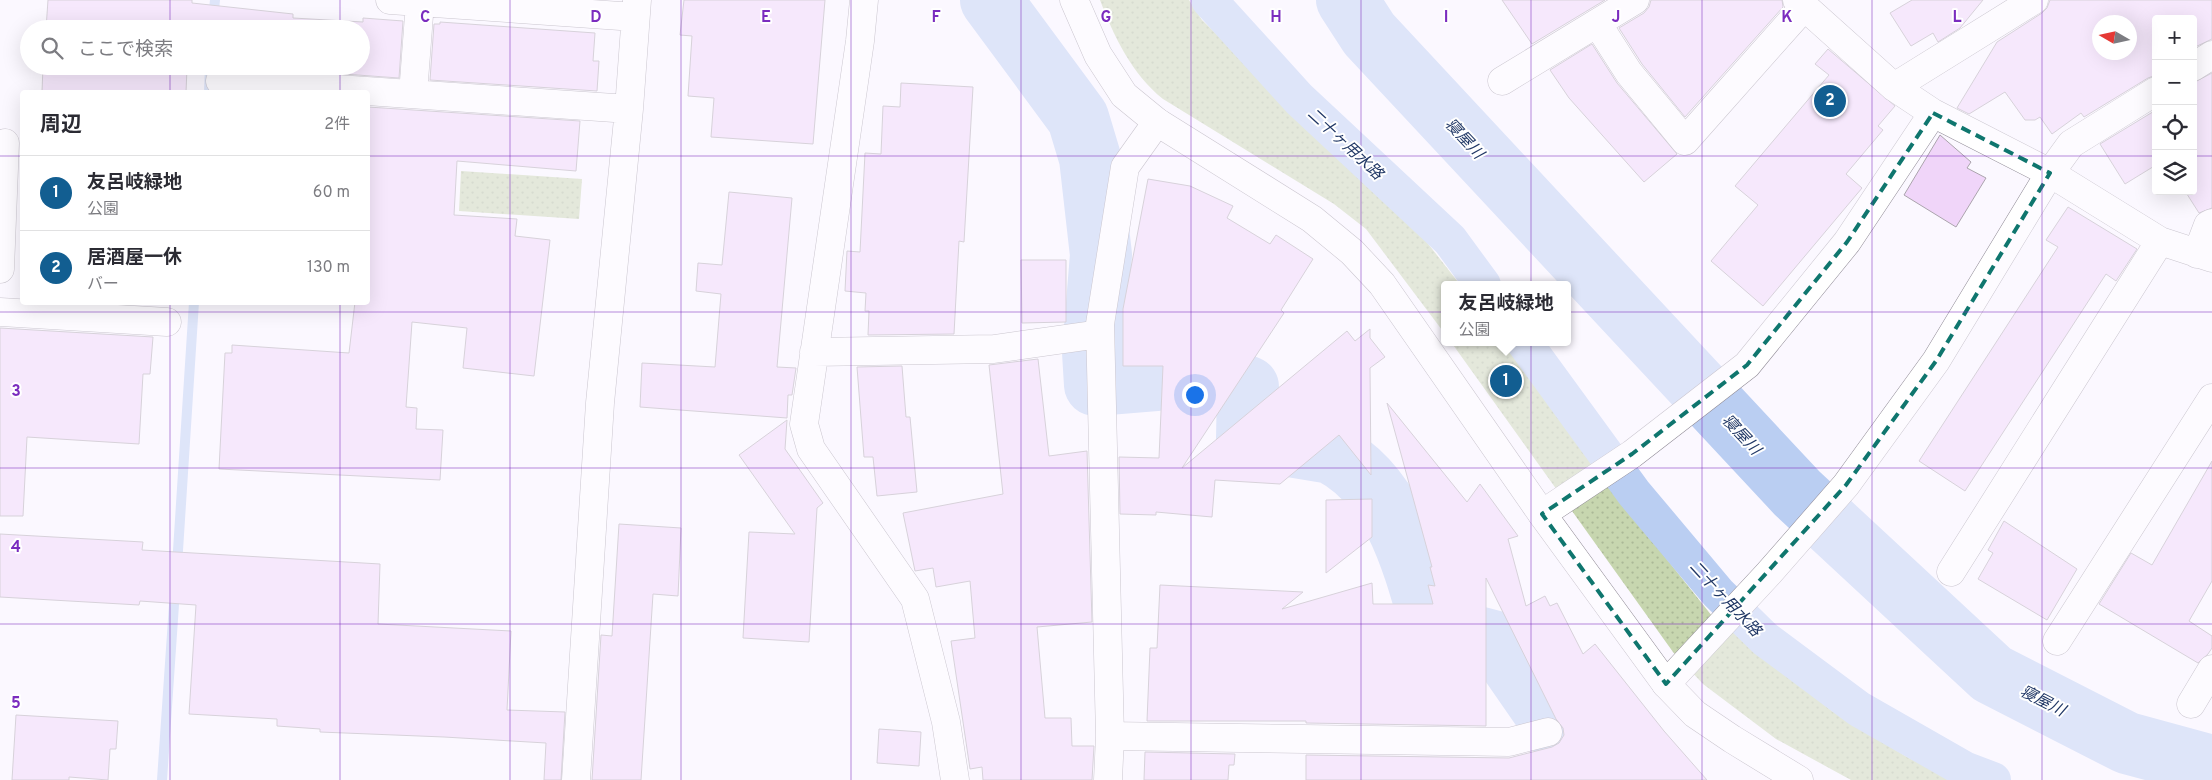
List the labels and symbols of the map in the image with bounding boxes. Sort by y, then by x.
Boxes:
text: C [420,8,430,28]
text: D [590,8,602,28]
text: E [761,8,771,28]
text: F [931,8,941,28]
text: G [1101,8,1111,28]
text: H [1270,8,1282,28]
text: I [1444,8,1448,28]
text: J [1612,8,1620,28]
text: K [1781,8,1793,28]
text: L [1952,8,1962,28]
north arrow [2092,15,2137,60]
pin: 2 [1814,82,1846,120]
water label: 二十ヶ用水路 [1303,104,1388,186]
water label: 寝屋川 [1440,115,1489,165]
pin: 1 [1490,362,1522,400]
text: 3 [11,382,21,402]
your location [1182,382,1208,408]
water label: 寝屋川 [1717,411,1766,461]
text: 4 [11,538,21,558]
water label: 二十ヶ用水路 [1684,557,1766,643]
water label: 寝屋川 [2016,682,2070,722]
text: 5 [11,694,21,714]

